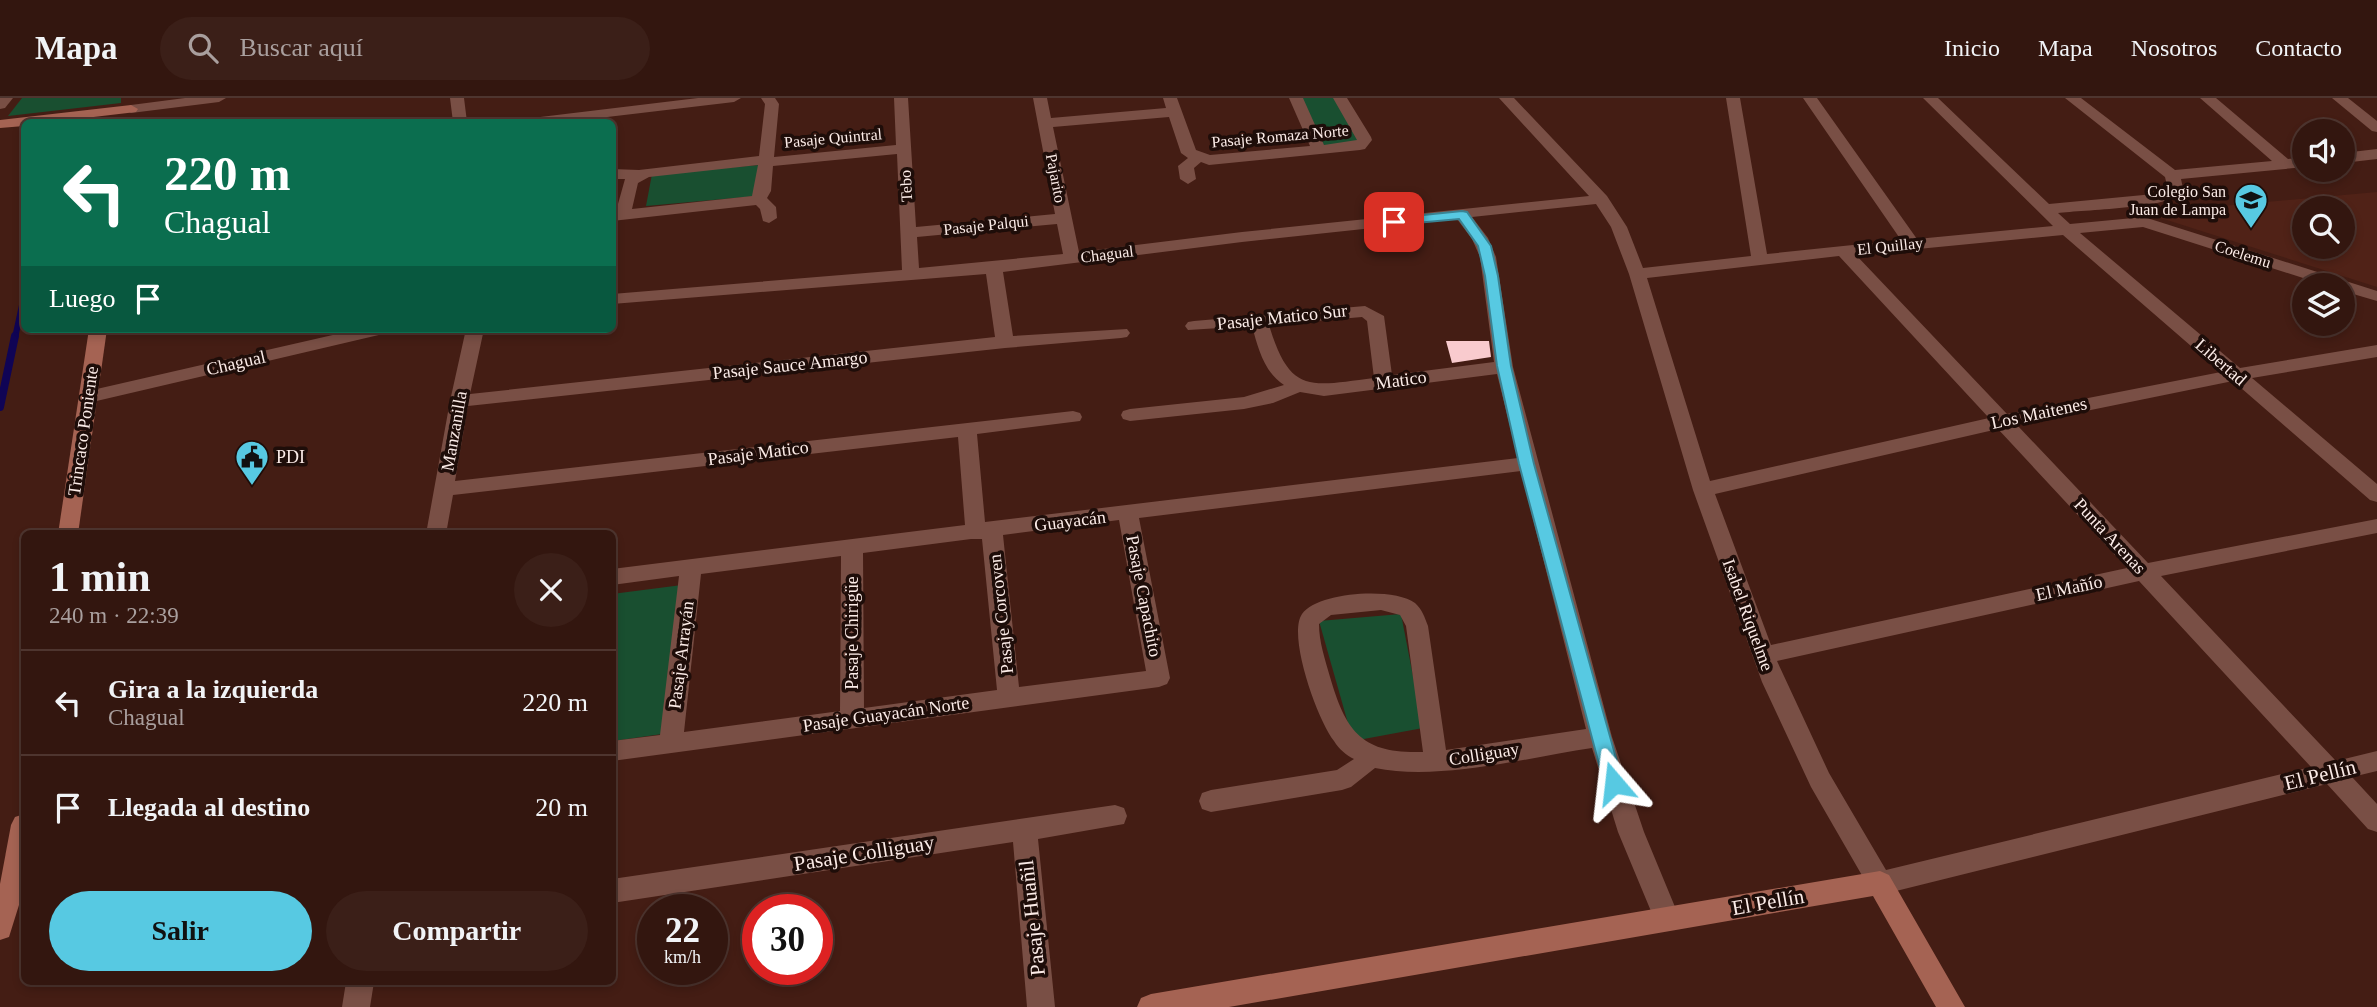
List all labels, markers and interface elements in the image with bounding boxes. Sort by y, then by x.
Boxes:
search box [160,17,650,80]
icon: search [184,29,222,67]
text: Mapa [35,30,118,66]
text: Buscar aquí [240,33,363,62]
text: Inicio [1944,35,2000,61]
text: Mapa [2038,35,2093,61]
text: Nosotros [2131,35,2217,61]
text: Contacto [2255,35,2342,61]
map controls [2292,119,2355,336]
button: sound [2292,119,2355,182]
street label: Pasaje Romaza Norte [1211,122,1349,151]
street label: Pasaje Quintral [783,125,883,152]
text: 220 m [164,146,291,201]
icon: left [49,147,140,238]
street label: Pajarito [1042,152,1069,204]
street label: Tebo [897,170,915,202]
school or university icon: Colegio San Juan de Lampa [2232,181,2270,230]
place label: Colegio San Juan de Lampa [2129,183,2226,219]
pin [1364,192,1424,252]
button: search [2292,196,2355,259]
icon: arrive [1375,203,1413,241]
text: Chagual [164,204,271,240]
street label: Pasaje Palqui [942,212,1030,239]
street label: El Quillay [1856,234,1924,259]
street label: Coelemu [2213,237,2273,271]
street label: Chagual [1079,242,1135,267]
button: layers [2292,273,2355,336]
icon: arrive [129,280,167,318]
text: Luego [49,284,115,313]
street label: Pasaje Matico Sur [1216,300,1348,334]
street label: Libertad [2191,334,2251,390]
street label: Chagual [205,347,267,379]
street label: Pasaje Sauce Amargo [712,347,868,383]
street label: Trincaco Poniente [64,365,102,497]
street label: Matico [1374,367,1428,393]
street label: Manzanilla [437,389,471,473]
street label: Los Maitenes [1989,393,2089,433]
street label: Pasaje Matico [706,437,810,469]
public building icon: PDI [233,438,271,487]
place label: PDI [276,447,305,467]
street label: Punta Arenas [2070,494,2150,578]
street label: Guayacán [1033,507,1107,535]
street label: Pasaje Capachito [1122,533,1166,659]
button: close [514,553,588,627]
street label: Pasaje Corcoven [985,553,1017,675]
text: 1 min [49,554,151,600]
street label: Isabel Riquelme [1719,556,1777,674]
street label: El Mañío [2034,571,2104,605]
street label: Pasaje Chirigüe [842,576,862,690]
street label: Pasaje Arrayán [664,600,698,710]
text: 240 m · 22:39 [49,603,179,628]
text: Gira a la izquierda [108,675,318,704]
icon: left [49,684,87,722]
text: 220 m [522,688,588,717]
street label: Pasaje Guayacán Norte [801,692,971,736]
text: Chagual [108,705,185,730]
street label: Colliguay [1447,739,1521,769]
position arrow [1577,746,1651,820]
street label: El Pellín [2282,754,2359,795]
icon: arrive [49,789,87,827]
text: Llegada al destino [108,793,310,822]
text: 20 m [535,793,588,822]
street label: Pasaje Colliguay [792,830,936,876]
street label: Pasaje Huañil [1014,859,1050,977]
street label: El Pellín [1730,884,1806,920]
button: Salir [49,891,312,971]
button: Compartir [326,891,588,971]
speed limit sign: 30 [742,894,833,985]
text: 22 [665,911,700,950]
text: km/h [664,947,701,967]

